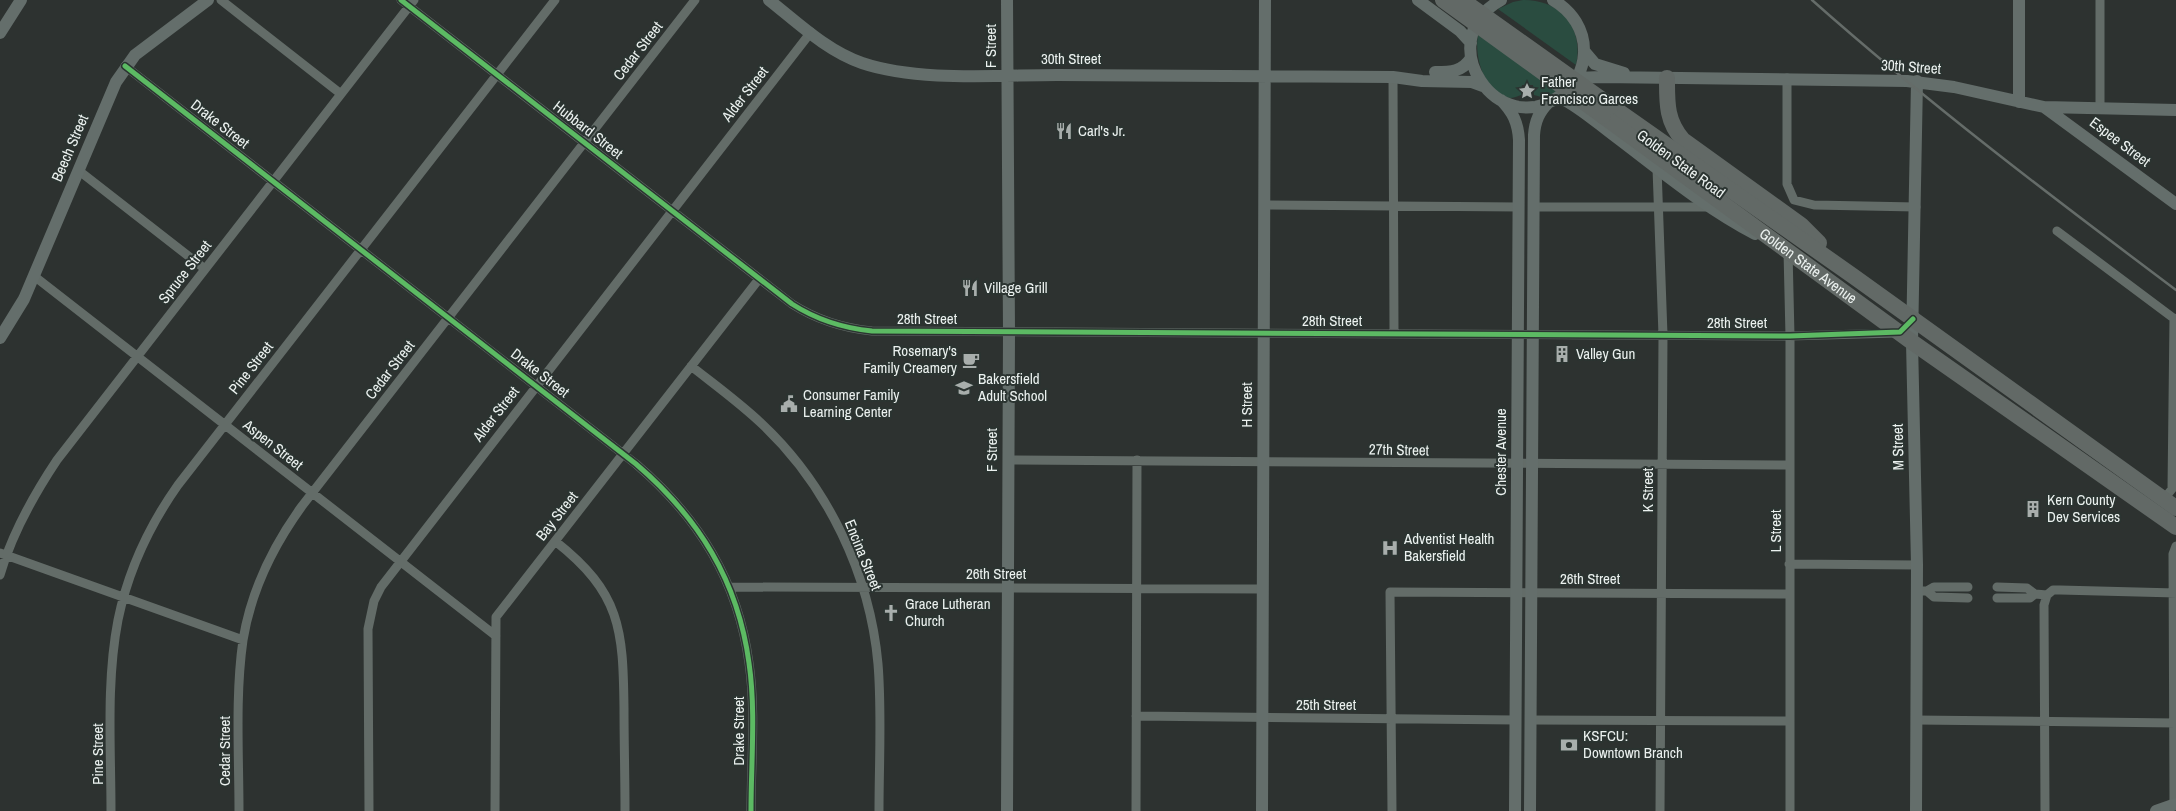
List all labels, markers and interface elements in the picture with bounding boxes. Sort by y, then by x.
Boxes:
street label: Cedar Street [608,16,668,85]
street label: F Street [980,24,1001,68]
street label: 30th Street [1041,48,1102,69]
street label: 30th Street [1880,54,1942,79]
street label: Alder Street [716,61,773,127]
place label: Father Francisco Garces [1541,71,1638,109]
place icon: Father Francisco Garces [1517,81,1537,101]
street label: Drake Street [187,94,254,153]
street label: Hubbard Street [549,96,628,164]
street label: Beech Street [46,110,93,185]
street label: Espee Street [2086,112,2155,172]
place label: Carl's Jr. [1078,120,1125,141]
restaurant icon: Carl's Jr. [1054,121,1074,141]
street label: Golden State Road [1633,124,1730,203]
street label: Golden State Avenue [1755,223,1862,308]
street label: Spruce Street [153,235,216,308]
place label: Village Grill [984,277,1047,298]
restaurant icon: Village Grill [960,278,980,298]
street label: 28th Street [897,308,958,329]
street label: 28th Street [1302,310,1363,331]
street label: 28th Street [1707,312,1768,333]
street label: Cedar Street [360,335,420,404]
street label: Pine Street [223,337,278,398]
place label: Rosemary's Family Creamery [863,340,958,378]
street label: Drake Street [507,343,574,402]
place label: Valley Gun [1576,343,1635,364]
building icon: Valley Gun [1552,344,1572,364]
cafe icon: Rosemary's Family Creamery [961,350,981,370]
place label: Bakersfield Adult School [977,368,1047,406]
school or university icon: Bakersfield Adult School [954,378,974,398]
street label: Alder Street [467,381,524,447]
street label: H Street [1236,382,1257,428]
place label: Consumer Family Learning Center [803,384,900,422]
public building icon: Consumer Family Learning Center [779,394,799,414]
street label: Chester Avenue [1490,408,1511,496]
street label: Aspen Street [238,414,308,475]
street label: M Street [1887,423,1908,470]
street label: F Street [981,428,1002,472]
street label: 27th Street [1369,438,1430,461]
street label: K Street [1637,467,1658,512]
street label: Bay Street [531,486,583,545]
place label: Kern County Dev Services [2047,489,2120,527]
building icon: Kern County Dev Services [2023,499,2043,519]
street label: L Street [1765,509,1786,552]
street label: Encina Street [840,516,887,594]
place label: Adventist Health Bakersfield [1403,528,1494,566]
hospital icon: Adventist Health Bakersfield [1380,538,1400,558]
street label: 26th Street [966,563,1027,584]
street label: 26th Street [1560,568,1621,589]
place label: Grace Lutheran Church [905,593,990,631]
church icon: Grace Lutheran Church [881,603,901,623]
street label: 25th Street [1296,694,1357,715]
street label: Drake Street [728,696,749,766]
street label: Cedar Street [214,716,235,786]
street label: Pine Street [87,723,108,785]
place label: KSFCU: Downtown Branch [1583,725,1683,763]
bank icon: KSFCU: Downtown Branch [1559,735,1579,755]

